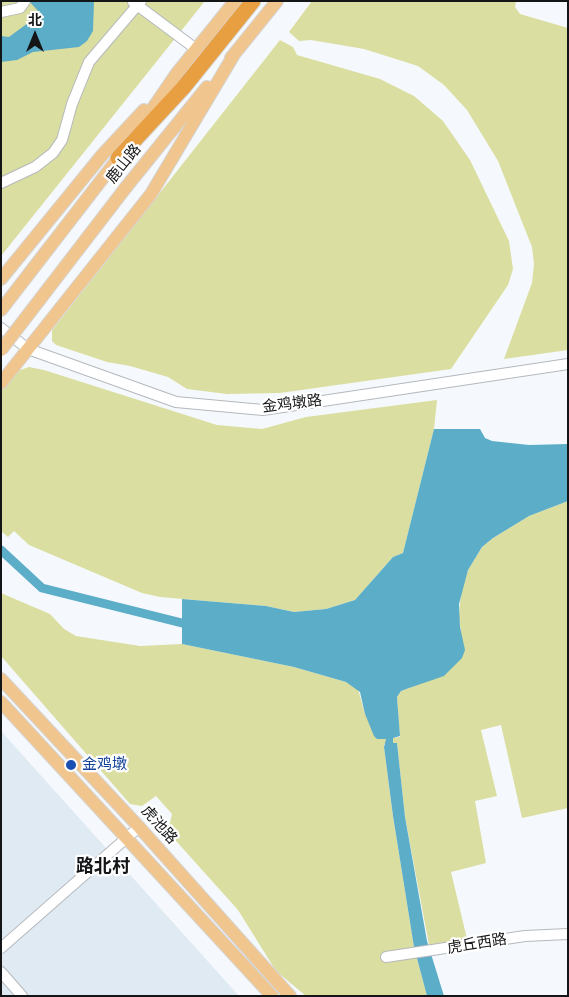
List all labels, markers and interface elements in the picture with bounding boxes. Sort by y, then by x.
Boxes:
north arrow [10,10,60,60]
text: 北 [28,11,42,29]
street label: 鹿山路 [103,141,145,187]
street label: 金鸡墩路 [261,391,323,417]
place label: 金鸡墩 [82,756,127,774]
marker: 金鸡墩 [64,758,78,772]
street label: 虎池路 [137,802,181,848]
district label: 路北村 [76,856,130,878]
street label: 虎丘西路 [446,930,508,958]

